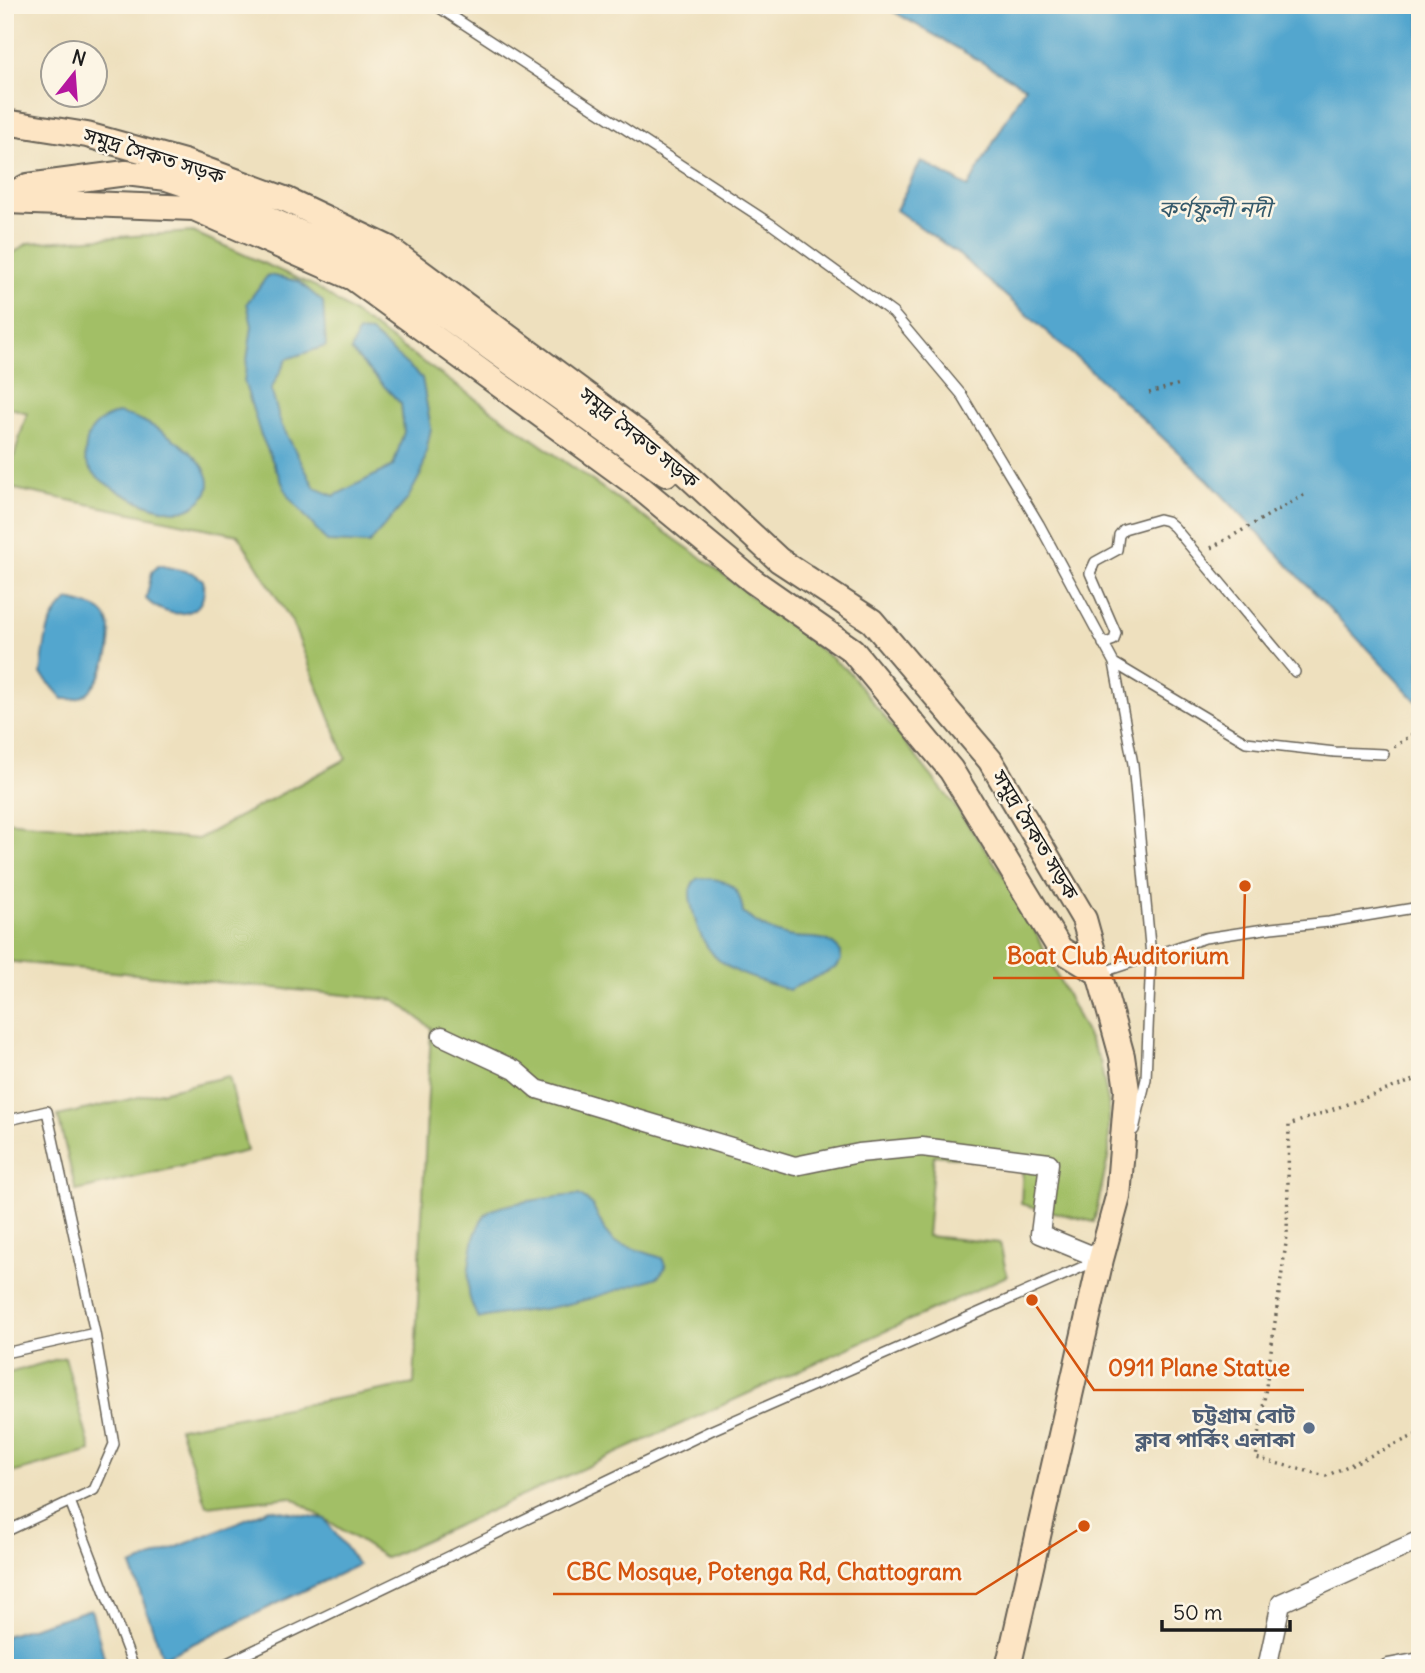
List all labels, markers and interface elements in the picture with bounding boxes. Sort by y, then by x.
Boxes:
north arrow [38,38,108,108]
text: N [69,44,89,71]
street label: সমুদ্র সৈকত সড়ক [79,121,229,190]
water label: কর্ণফুলী নদী [1158,194,1275,223]
street label: সমুদ্র সৈকত সড়ক [573,380,706,495]
street label: সমুদ্র সৈকত সড়ক [986,764,1085,905]
callout: Boat Club Auditorium [993,934,1243,978]
text: Boat Club Auditorium [1007,941,1229,970]
callout: 0911 Plane Statue [1094,1346,1304,1390]
text: 0911 Plane Statue [1108,1353,1290,1382]
place label: চট্টগ্রাম বোট ক্লাব পার্কিং এলাকা [1134,1402,1296,1453]
marker: চট্টগ্রাম বোট ক্লাব পার্কিং এলাকা [1301,1420,1317,1436]
callout: CBC Mosque, Potenga Rd, Chattogram [553,1550,976,1594]
text: CBC Mosque, Potenga Rd, Chattogram [566,1557,962,1586]
scale bar [1162,1589,1290,1633]
text: 50 m [1173,1599,1222,1626]

